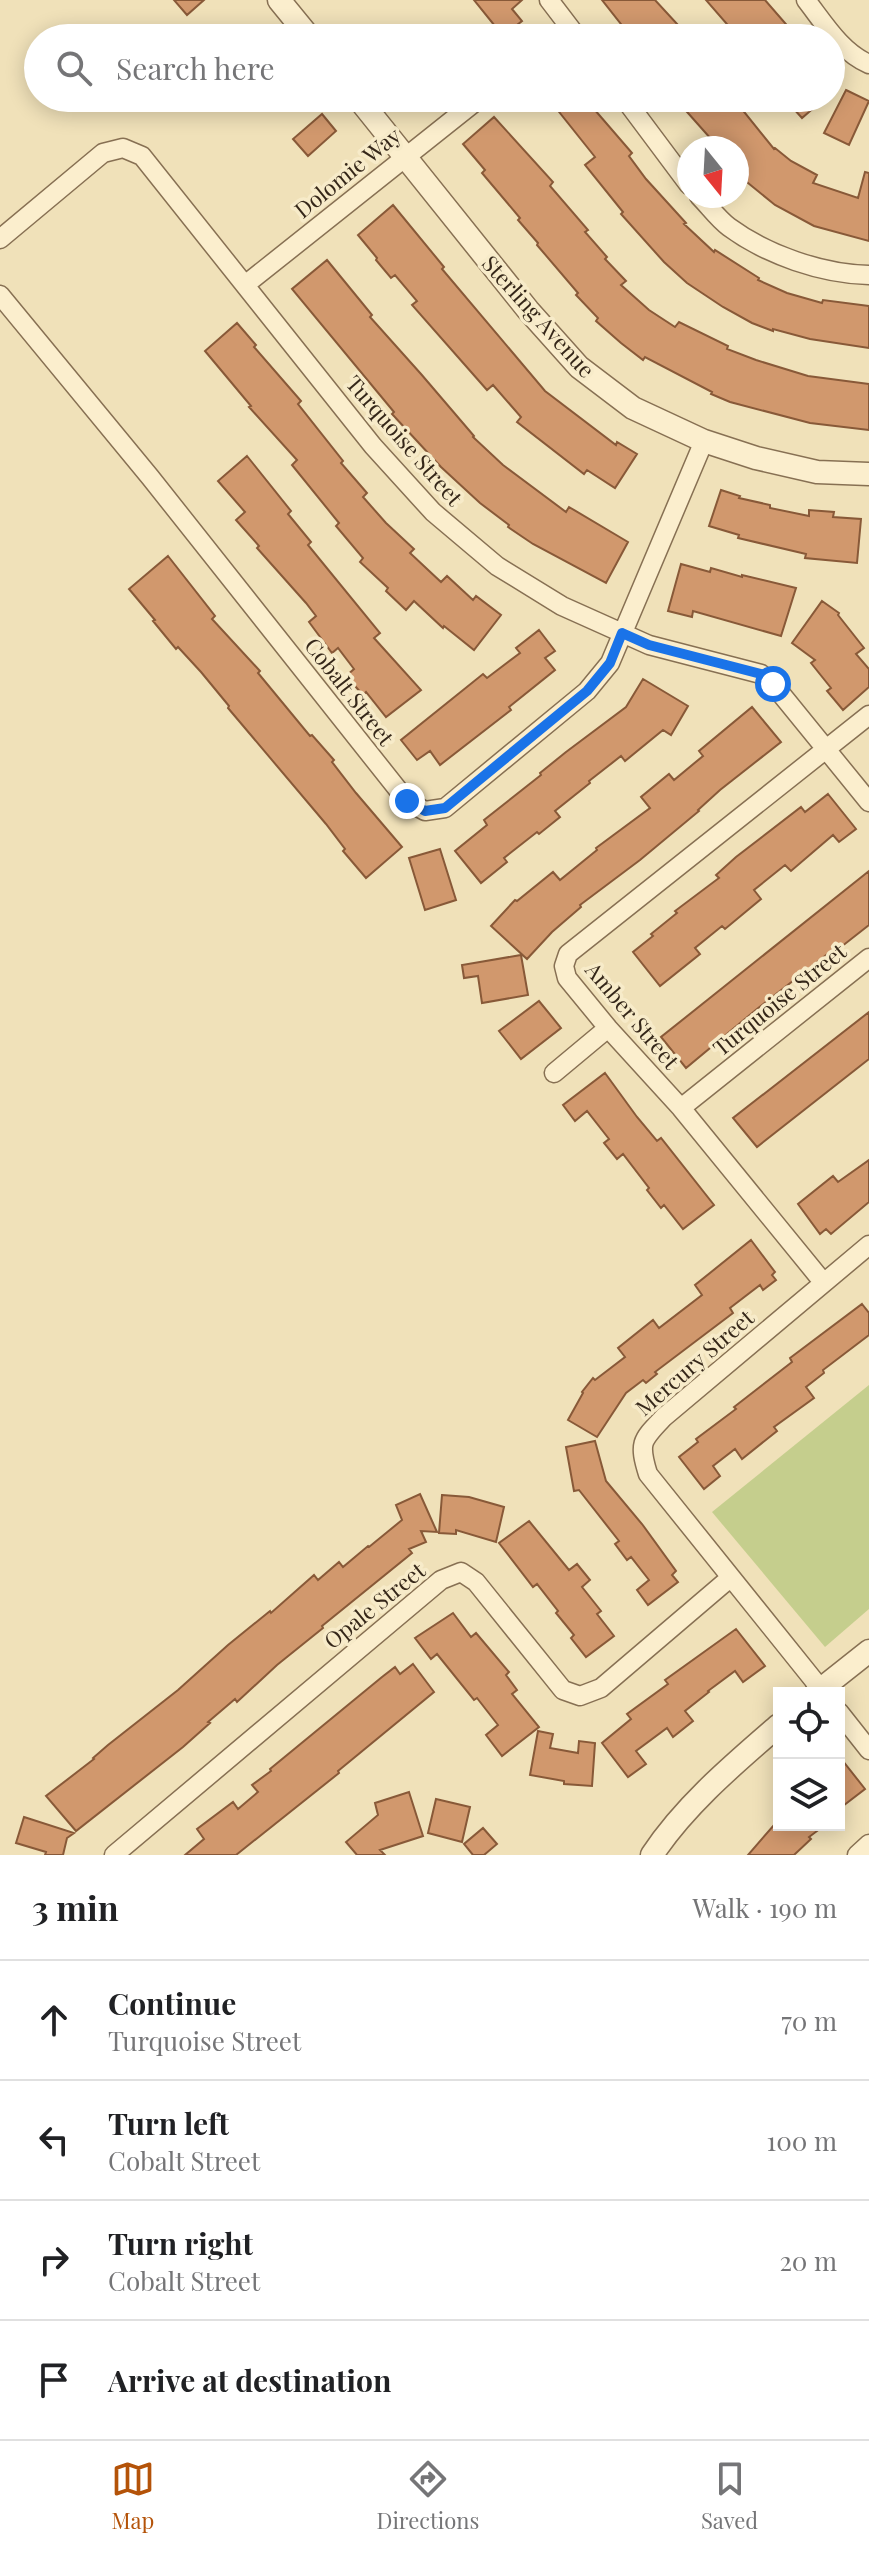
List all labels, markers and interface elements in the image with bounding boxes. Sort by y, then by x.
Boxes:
search box [24,24,845,112]
icon: search [52,46,96,90]
text: Search here [116,48,275,88]
street label: Dolomie Way [288,120,406,224]
north arrow [677,136,749,208]
street label: Sterling Avenue [476,248,602,384]
street label: Turquoise Street [340,368,471,512]
street label: Cobalt Street [299,631,402,752]
route start [755,666,791,702]
route end [389,783,425,819]
street label: Turquoise Street [706,935,853,1062]
street label: Amber Street [579,954,687,1076]
street label: Mercury Street [628,1301,760,1422]
street label: Opale Street [317,1554,432,1655]
map controls [773,1687,845,1831]
button: locate [773,1687,845,1759]
button: layers [773,1759,845,1831]
text: 3 min [32,1884,119,1930]
text: Walk · 190 m [693,1890,837,1925]
text: Continue [108,1983,236,2023]
icon: ahead [32,1998,76,2042]
text: 70 m [781,2003,837,2038]
text: Turquoise Street [108,2023,301,2058]
text: Turn left [108,2103,229,2143]
icon: left [32,2118,76,2162]
text: 100 m [767,2123,837,2158]
text: Cobalt Street [108,2143,260,2178]
text: Turn right [108,2223,253,2263]
icon: right [32,2238,76,2282]
text: 20 m [779,2243,837,2278]
text: Cobalt Street [108,2263,260,2298]
icon: arrive [32,2358,76,2402]
text: Arrive at destination [108,2360,391,2400]
tab: Map [111,2457,155,2535]
tab: Directions [376,2457,479,2535]
tab: Saved [701,2457,758,2535]

